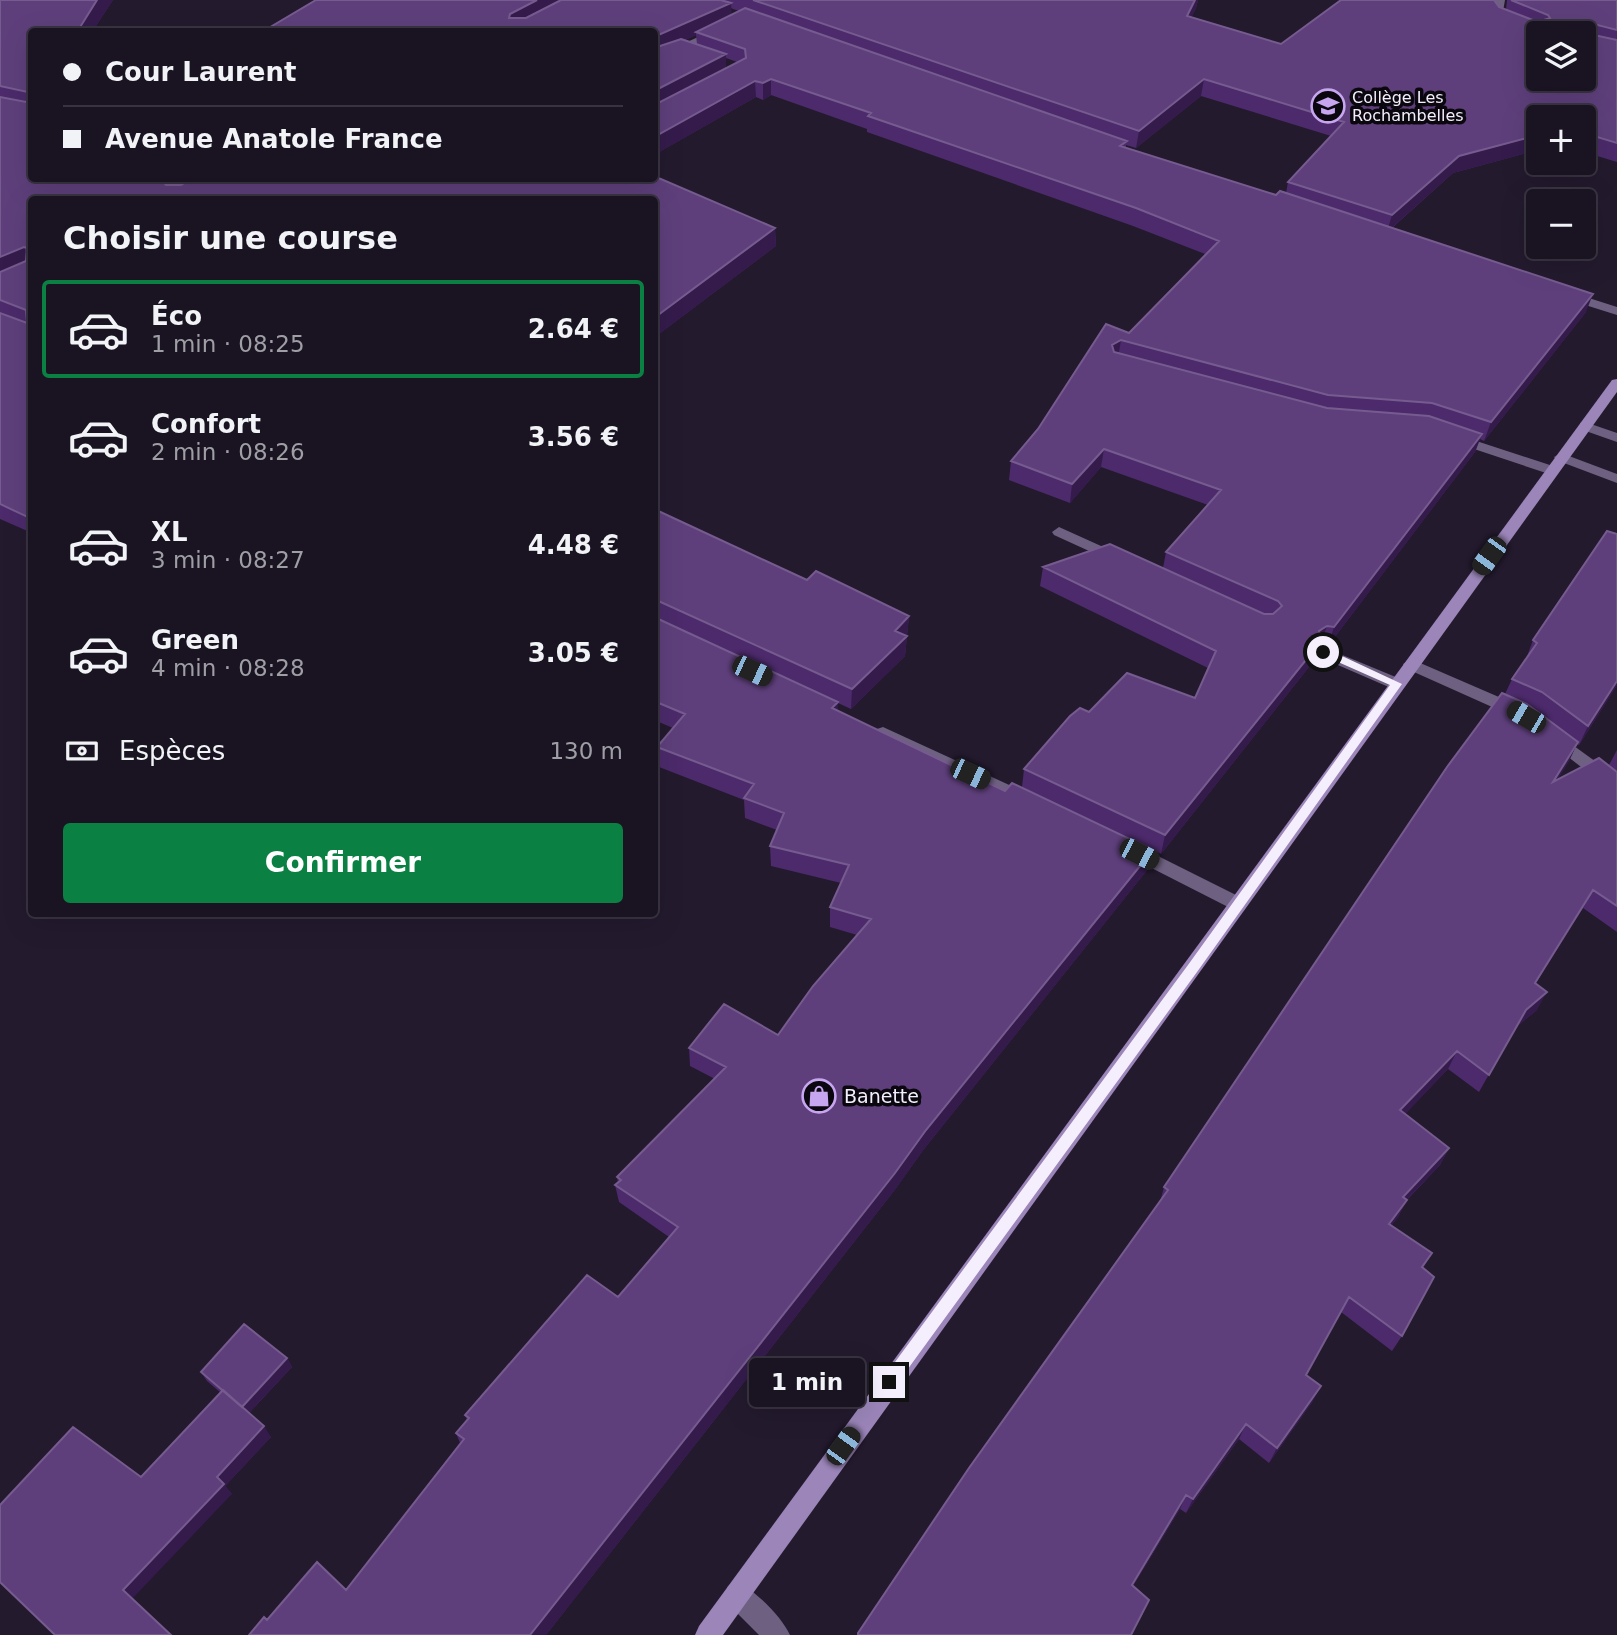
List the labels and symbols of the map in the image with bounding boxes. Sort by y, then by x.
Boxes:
school or university icon: Collège Les Rochambelles [1309,87,1347,125]
place label: Collège Les Rochambelles [1352,88,1464,125]
car [1469,533,1510,579]
route start [1307,636,1339,668]
car [729,653,776,689]
car [1503,697,1550,737]
car [947,756,994,792]
car [1116,835,1163,873]
shop icon: Banette [800,1077,838,1115]
place label: Banette [844,1085,919,1107]
callout: 1 min [749,1358,864,1406]
route end [873,1366,905,1398]
car [823,1423,864,1469]

